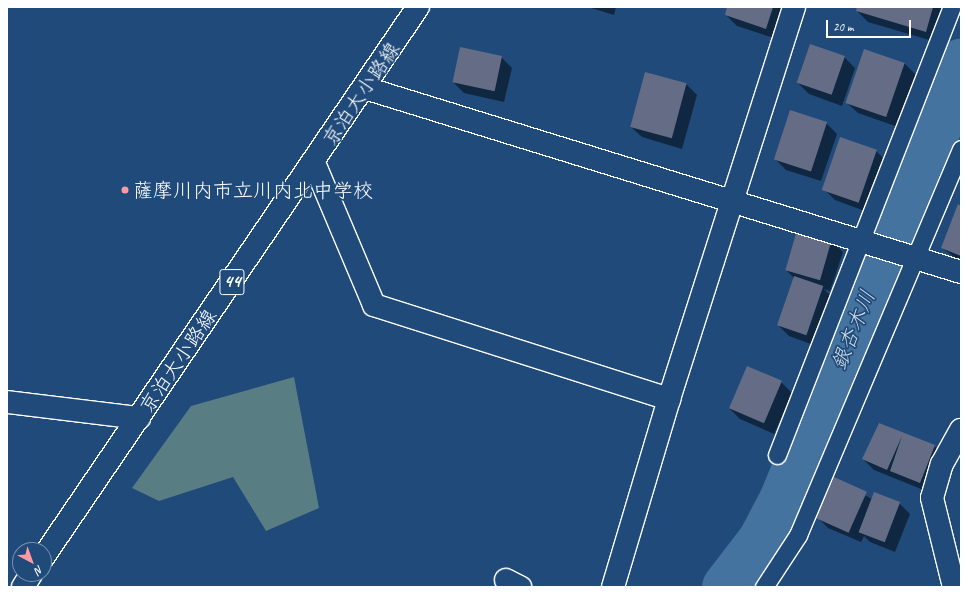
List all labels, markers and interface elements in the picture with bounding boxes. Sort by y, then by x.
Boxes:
scale bar [828,12,913,38]
text: 20 m [833,19,853,35]
street label: 京泊大小路線 [318,38,404,150]
place label: 薩摩川内市立川内北中学校 [133,178,373,202]
marker: 薩摩川内市立川内北中学校 [120,185,130,195]
road number: 44 [219,265,245,299]
water label: 銀杏木川 [826,286,880,374]
street label: 京泊大小路線 [135,305,221,417]
north arrow [12,542,52,582]
text: N [32,563,46,578]

